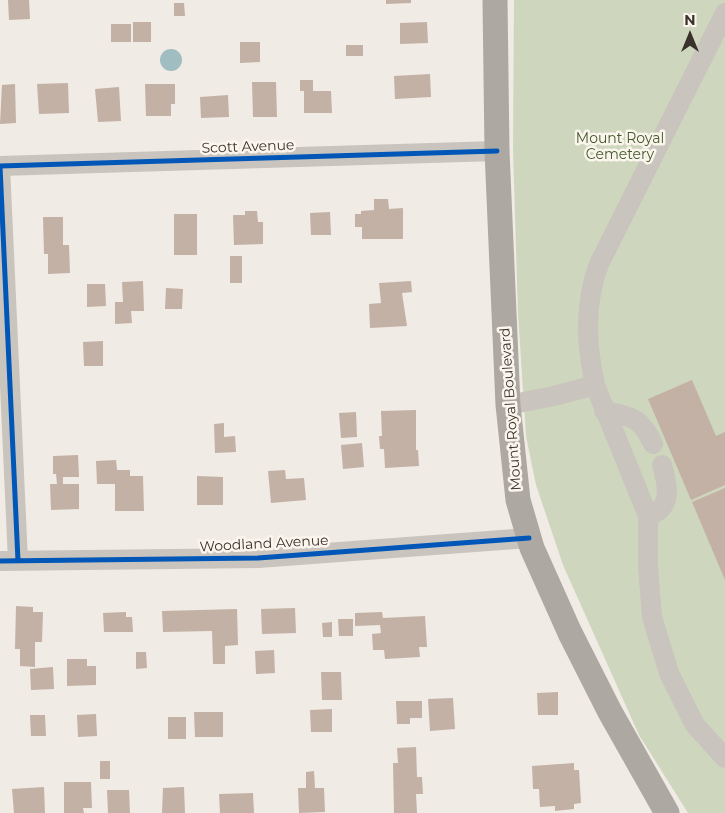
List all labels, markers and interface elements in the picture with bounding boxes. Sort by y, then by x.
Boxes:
north arrow [665,10,715,60]
text: N [684,11,696,29]
park label: Mount Royal Cemetery [576,131,664,164]
street label: Scott Avenue [201,137,295,157]
street label: Mount Royal Boulevard [497,327,525,491]
street label: Woodland Avenue [199,532,329,556]

